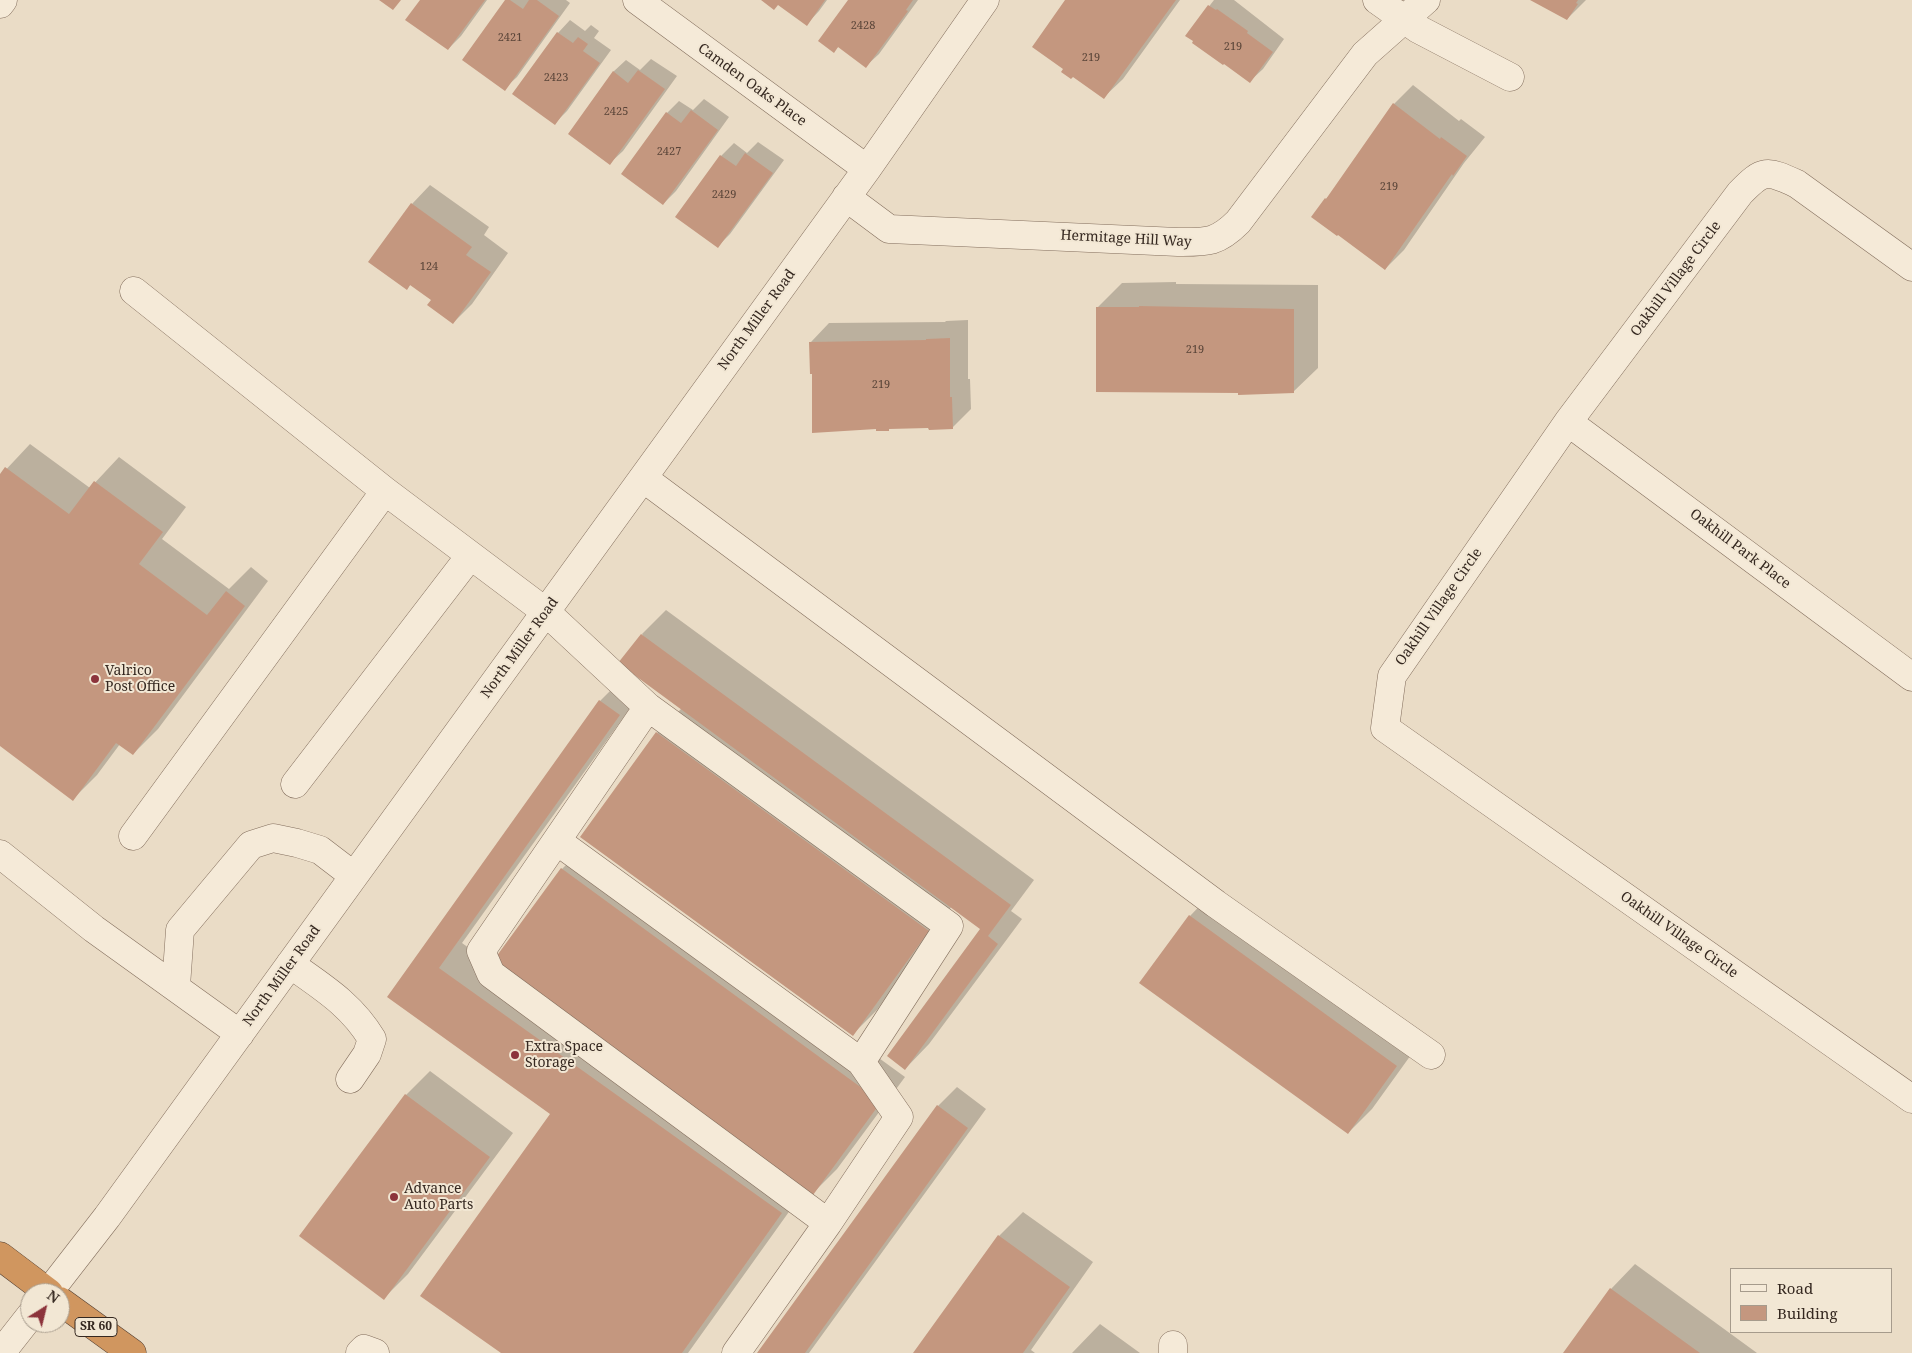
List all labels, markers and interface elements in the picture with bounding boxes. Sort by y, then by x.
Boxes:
house number: 2428 [851,19,875,33]
house number: 2421 [498,31,522,45]
street label: Camden Oaks Place [695,40,809,130]
house number: 219 [1224,40,1242,54]
house number: 219 [1082,51,1100,65]
house number: 2423 [544,71,568,85]
house number: 2425 [604,105,628,119]
house number: 2427 [657,145,681,159]
house number: 219 [1380,180,1398,194]
house number: 2429 [712,188,736,202]
street label: Oakhill Village Circle [1627,218,1725,340]
street label: Hermitage Hill Way [1060,227,1192,251]
house number: 124 [420,260,438,274]
street label: North Miller Road [715,266,799,374]
house number: 219 [1186,343,1204,357]
house number: 219 [872,378,890,392]
street label: Oakhill Park Place [1686,506,1794,592]
street label: Oakhill Village Circle [1392,545,1486,669]
street label: North Miller Road [478,594,562,702]
place label: Valrico Post Office [105,663,175,696]
marker: Valrico Post Office [89,673,101,685]
street label: Oakhill Village Circle [1617,888,1741,982]
street label: North Miller Road [240,922,324,1030]
place label: Extra Space Storage [525,1039,603,1072]
marker: Extra Space Storage [509,1049,521,1061]
place label: Advance Auto Parts [404,1181,473,1214]
marker: Advance Auto Parts [388,1191,400,1203]
legend [1730,1268,1892,1333]
text: Road [1777,1278,1813,1298]
north arrow [20,1283,70,1333]
text: N [43,1285,64,1307]
text: Building [1777,1303,1838,1323]
road number: SR 60 [75,1318,117,1336]

